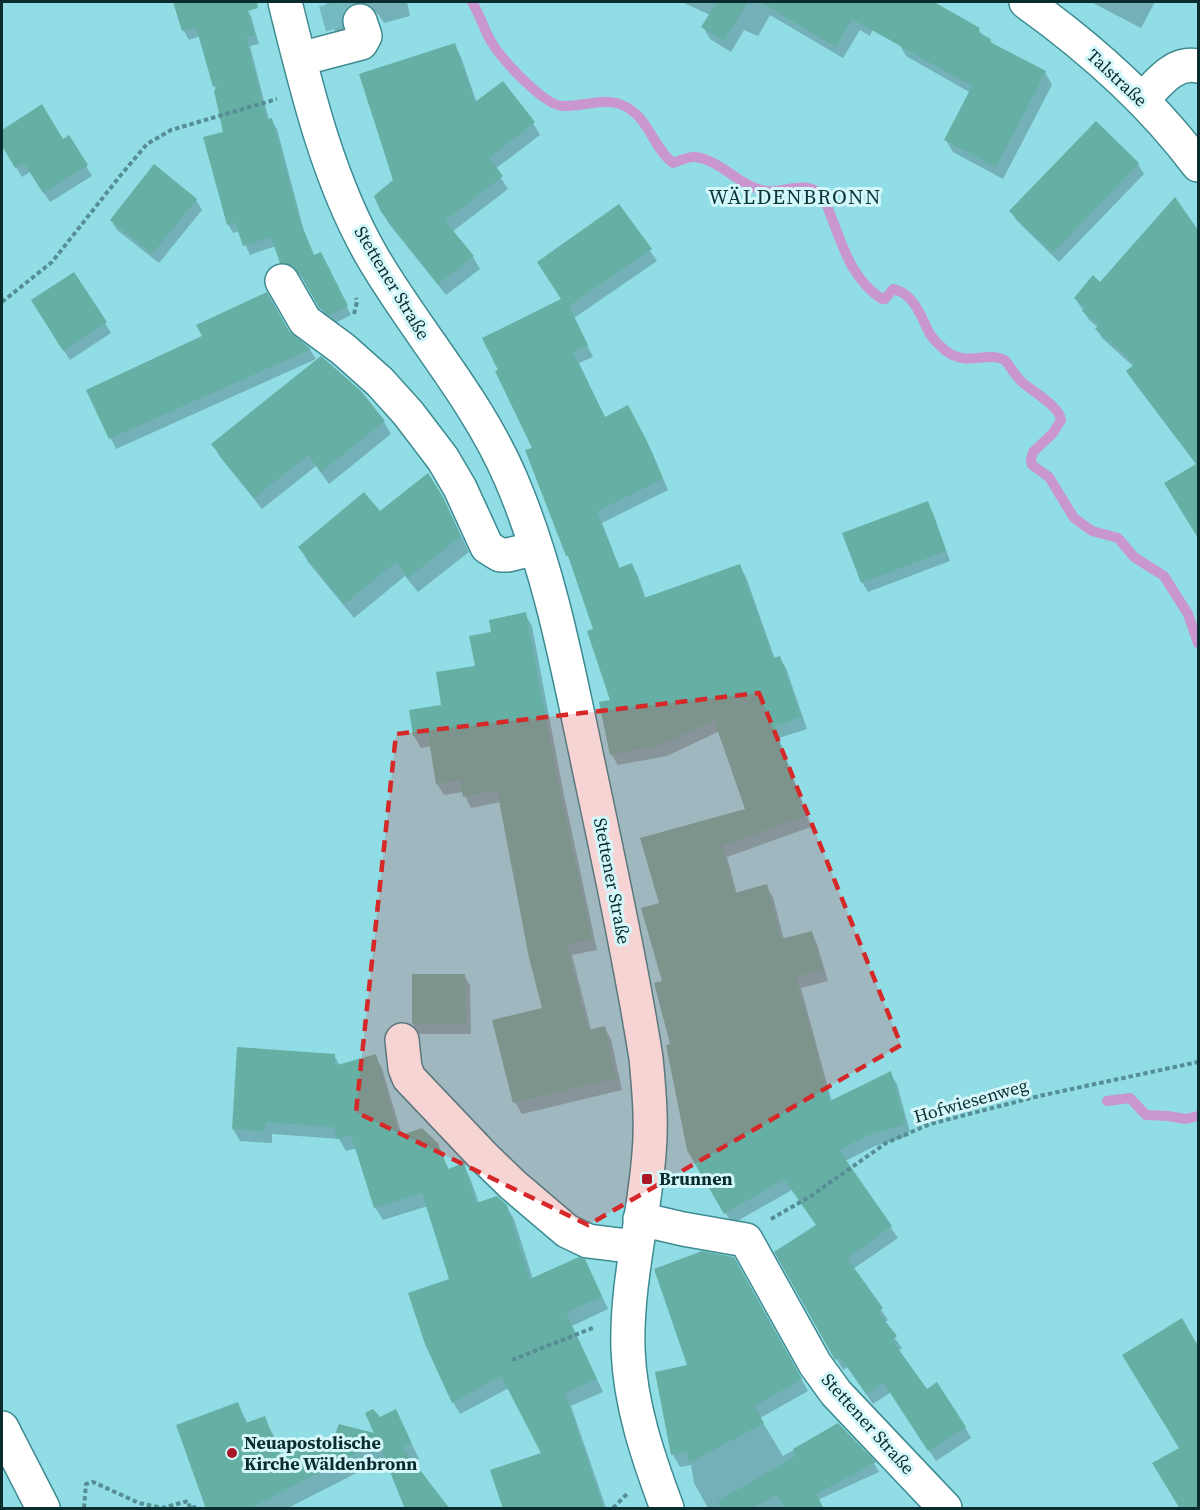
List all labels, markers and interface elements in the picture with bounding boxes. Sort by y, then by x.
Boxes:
street label: Talstraße [1081,43,1153,112]
district label: WÄLDENBRONN [708,182,882,211]
street label: Stettener Straße [349,221,436,344]
street label: Stettener Straße [588,816,637,946]
street label: Hofwiesenweg [911,1072,1031,1129]
place label: Brunnen [659,1166,733,1191]
marker: Brunnen [640,1172,654,1186]
street label: Stettener Straße [816,1368,921,1480]
place label: Neuapostolische Kirche Wäldenbronn [244,1430,417,1476]
marker: Neuapostolische Kirche Wäldenbronn [225,1446,239,1460]

